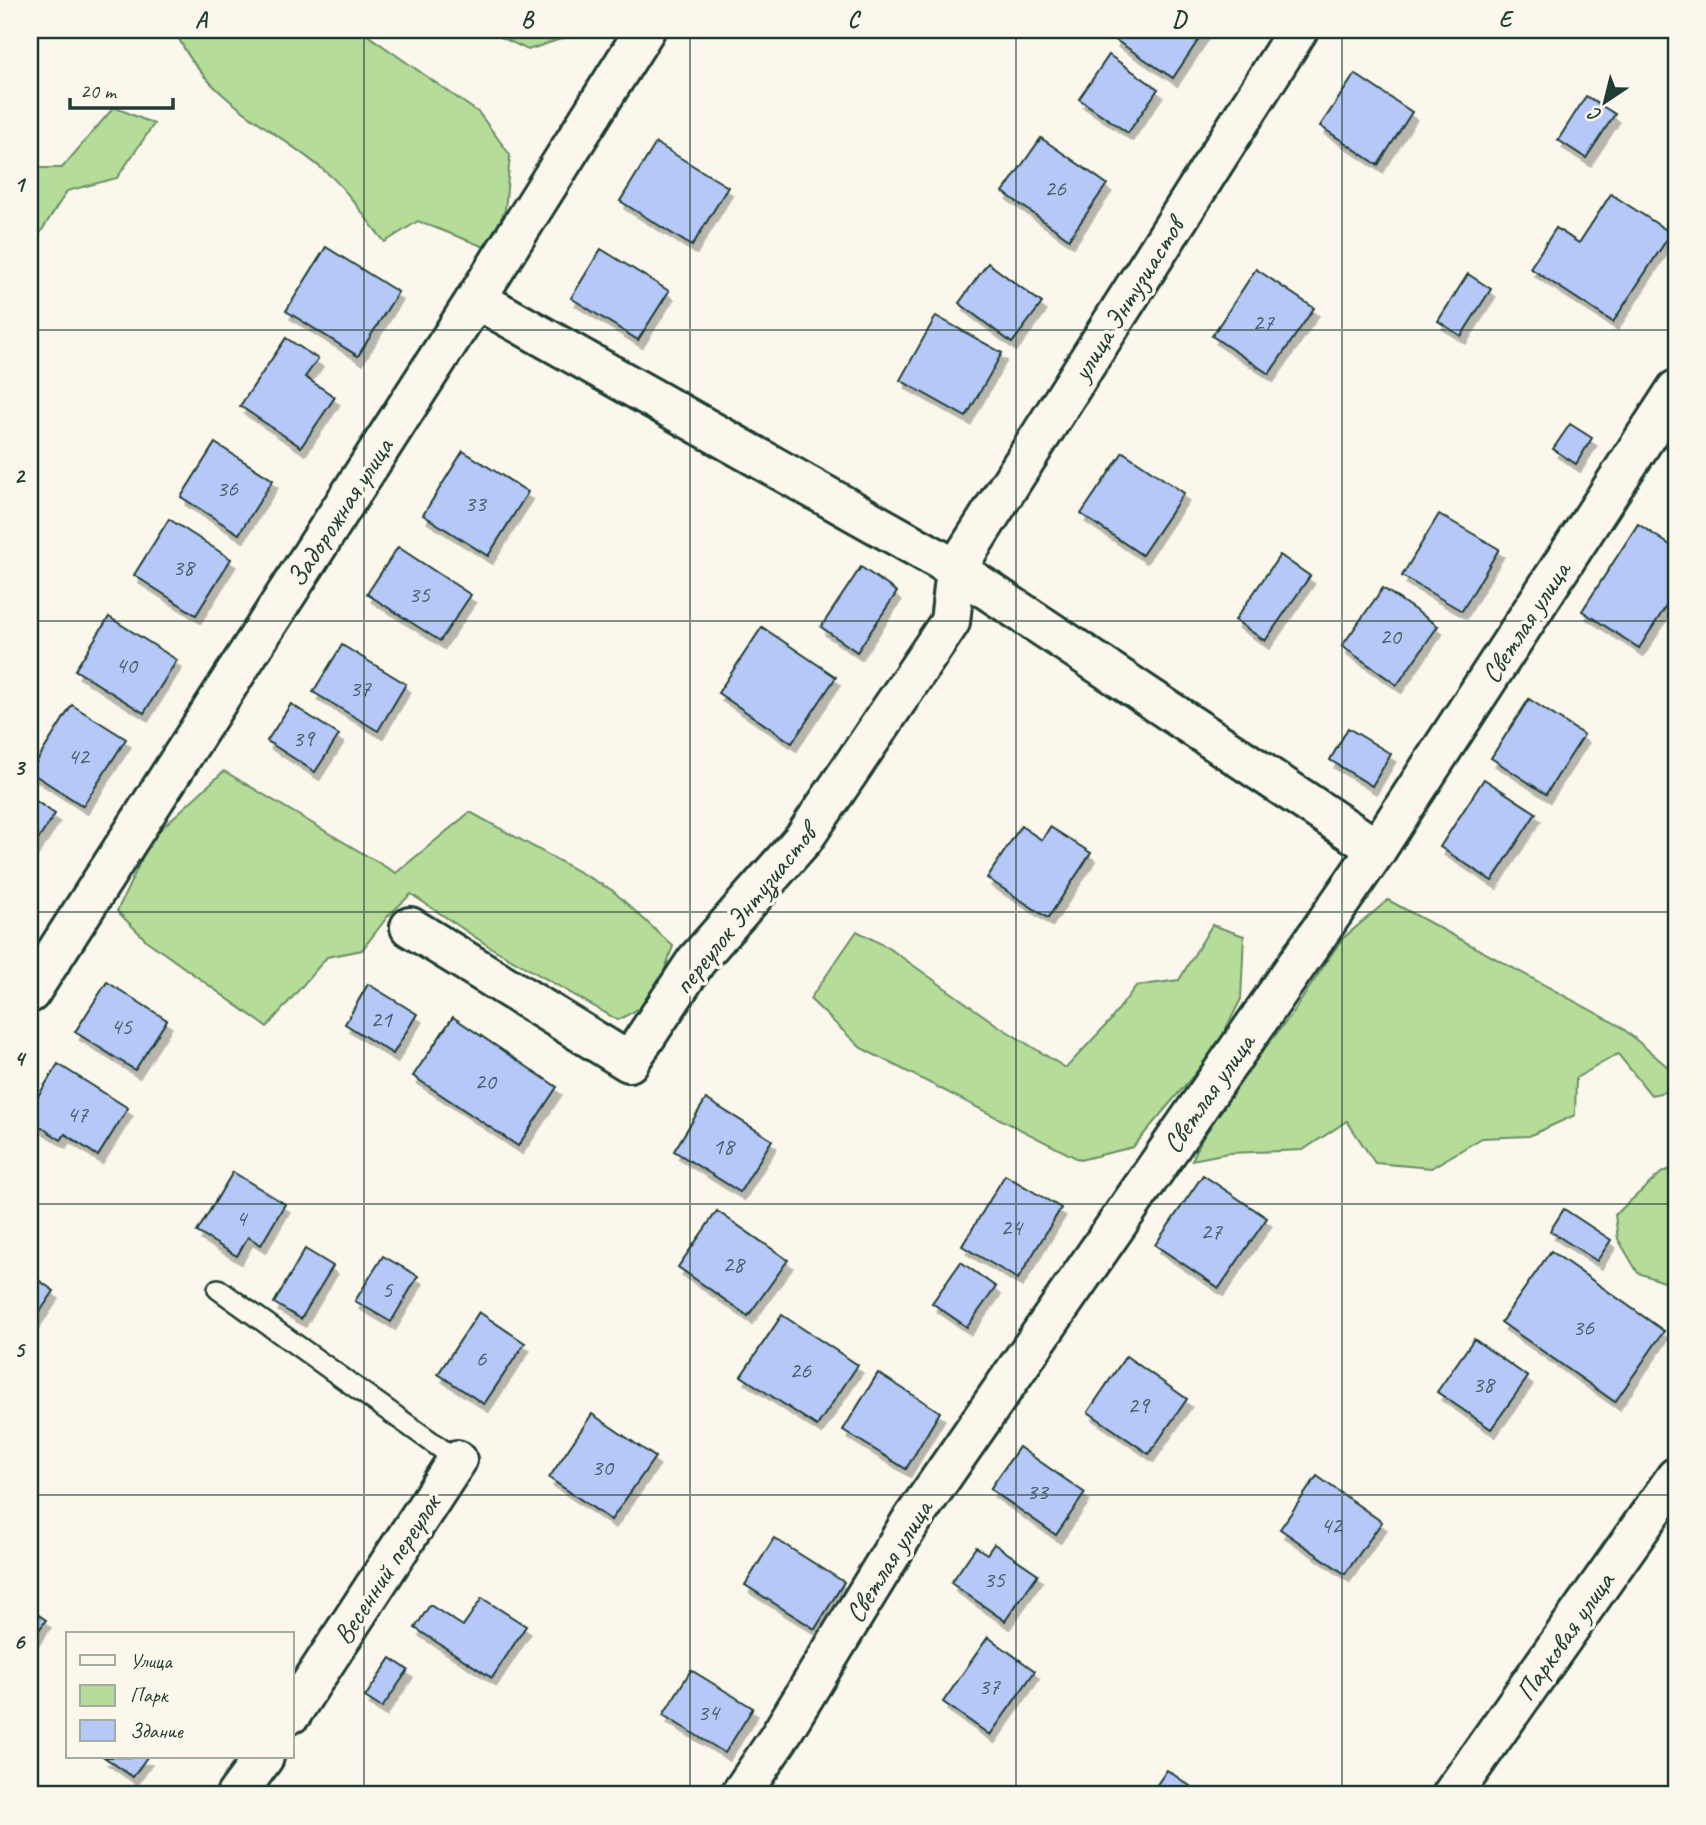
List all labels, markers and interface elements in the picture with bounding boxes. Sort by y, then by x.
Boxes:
text: A [195,5,209,34]
text: B [521,5,535,34]
text: C [848,5,862,34]
text: D [1172,5,1188,34]
text: E [1499,5,1515,34]
scale bar [70,66,173,110]
north arrow [1570,66,1640,136]
text: 20 m [80,78,118,104]
text: С [1583,101,1607,128]
text: 1 [14,170,27,199]
house number: 26 [1044,173,1067,203]
street label: улица Энтузиастов [1062,207,1194,389]
house number: 27 [1252,307,1275,337]
street label: Задорожная улица [278,430,401,593]
text: 2 [14,461,27,490]
house number: 36 [216,473,239,503]
house number: 33 [464,488,488,518]
house number: 38 [172,552,196,582]
street label: Светлая улица [1473,553,1579,690]
house number: 35 [408,579,431,609]
house number: 20 [1379,621,1403,651]
house number: 40 [115,650,139,680]
house number: 37 [349,673,372,703]
house number: 39 [292,723,316,753]
house number: 42 [67,741,91,771]
text: 3 [14,753,27,782]
street label: переулок Энтузиастов [665,812,828,1002]
house number: 21 [370,1004,393,1034]
house number: 45 [110,1011,133,1041]
street label: Светлая улица [1155,1025,1264,1160]
text: 4 [14,1044,27,1073]
house number: 20 [474,1066,498,1096]
house number: 47 [66,1099,89,1129]
house number: 18 [712,1131,736,1161]
house number: 4 [236,1203,249,1233]
house number: 24 [1000,1212,1024,1242]
house number: 27 [1200,1216,1223,1246]
house number: 28 [722,1249,746,1279]
house number: 5 [382,1274,394,1304]
house number: 36 [1572,1312,1595,1342]
text: 5 [14,1335,26,1364]
house number: 6 [476,1343,488,1373]
house number: 26 [789,1355,812,1385]
house number: 38 [1472,1369,1496,1399]
house number: 29 [1127,1390,1151,1420]
house number: 30 [591,1452,615,1482]
house number: 33 [1026,1476,1050,1506]
street label: Весенний переулок [325,1486,449,1651]
street label: Светлая улица [837,1491,941,1629]
house number: 42 [1320,1510,1344,1540]
house number: 35 [983,1564,1006,1594]
street label: Парковая улица [1507,1564,1623,1707]
text: 6 [14,1627,27,1656]
legend [66,1632,294,1758]
text: Улица [130,1648,173,1674]
house number: 37 [978,1671,1001,1701]
text: Парк [130,1682,170,1708]
house number: 34 [697,1697,721,1727]
text: Здание [130,1718,184,1744]

